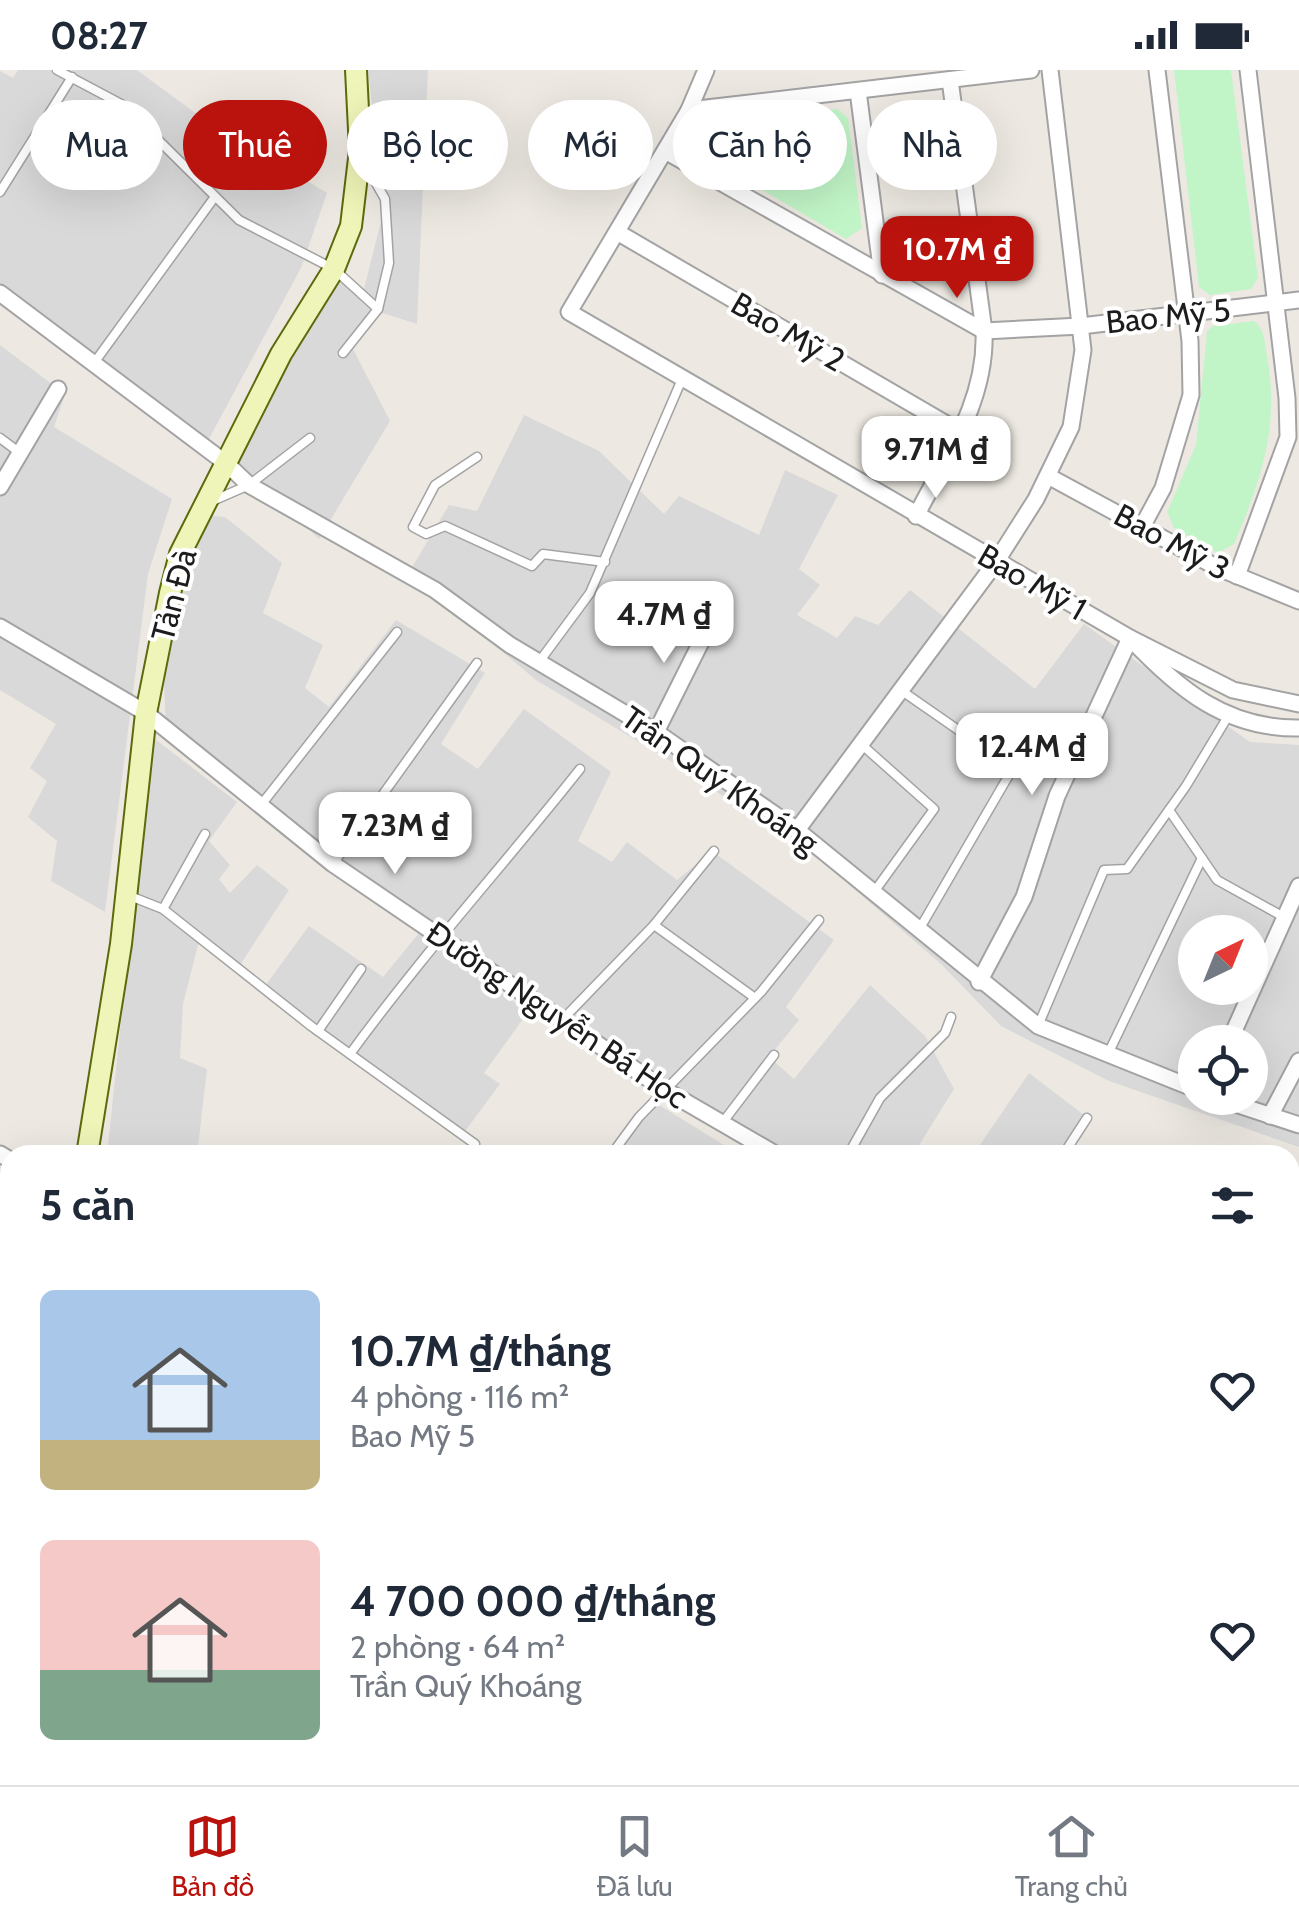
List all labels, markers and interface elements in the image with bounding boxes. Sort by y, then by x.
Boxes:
text: 08:27 [50,12,148,59]
chip: Mua [30,100,163,190]
chip: Thuê [183,100,327,190]
chip: Bộ lọc [347,100,508,190]
chip: Mới [528,100,653,190]
chip: Căn hộ [673,100,847,190]
chip: Nhà [867,100,997,190]
pin: 10.7M ₫ [865,216,1049,301]
text: 10.7M ₫ [903,229,1011,268]
street label: Bao Mỹ 2 [725,284,852,380]
street label: Bao Mỹ 5 [1104,290,1232,341]
pin: 9.71M ₫ [844,416,1028,501]
text: 9.71M ₫ [884,429,988,468]
street label: Bao Mỹ 3 [1108,495,1237,588]
street label: Bao Mỹ 1 [971,535,1093,628]
street label: Tản Đà [142,544,205,645]
pin: 4.7M ₫ [583,581,745,666]
text: 4.7M ₫ [617,594,711,633]
street label: Trần Quý Khoáng [614,697,827,863]
pin: 12.4M ₫ [940,713,1124,798]
text: 12.4M ₫ [978,726,1086,765]
pin: 7.23M ₫ [303,792,487,877]
text: 7.23M ₫ [341,805,449,844]
street label: Đường Nguyễn Bá Học [419,913,695,1117]
north arrow [1178,915,1268,1005]
map controls [1178,915,1268,1115]
button: locate [1178,1025,1268,1115]
icon: filters [1205,1178,1260,1233]
text: 5 căn [40,1179,135,1231]
text: 10.7M ₫/tháng [350,1325,611,1377]
icon: home [120,1330,240,1450]
icon: heart [1205,1363,1260,1418]
text: 4 phòng · 116 m² [350,1377,569,1416]
text: Bao Mỹ 5 [350,1416,475,1455]
text: 4 700 000 ₫/tháng [350,1575,716,1627]
icon: home [120,1580,240,1700]
icon: heart [1205,1613,1260,1668]
text: 2 phòng · 64 m² [350,1627,565,1666]
text: Trần Quý Khoáng [350,1666,581,1705]
tab: Bản đồ [171,1809,254,1903]
tab: Đã lưu [596,1809,673,1903]
tab: Trang chủ [1015,1809,1128,1903]

